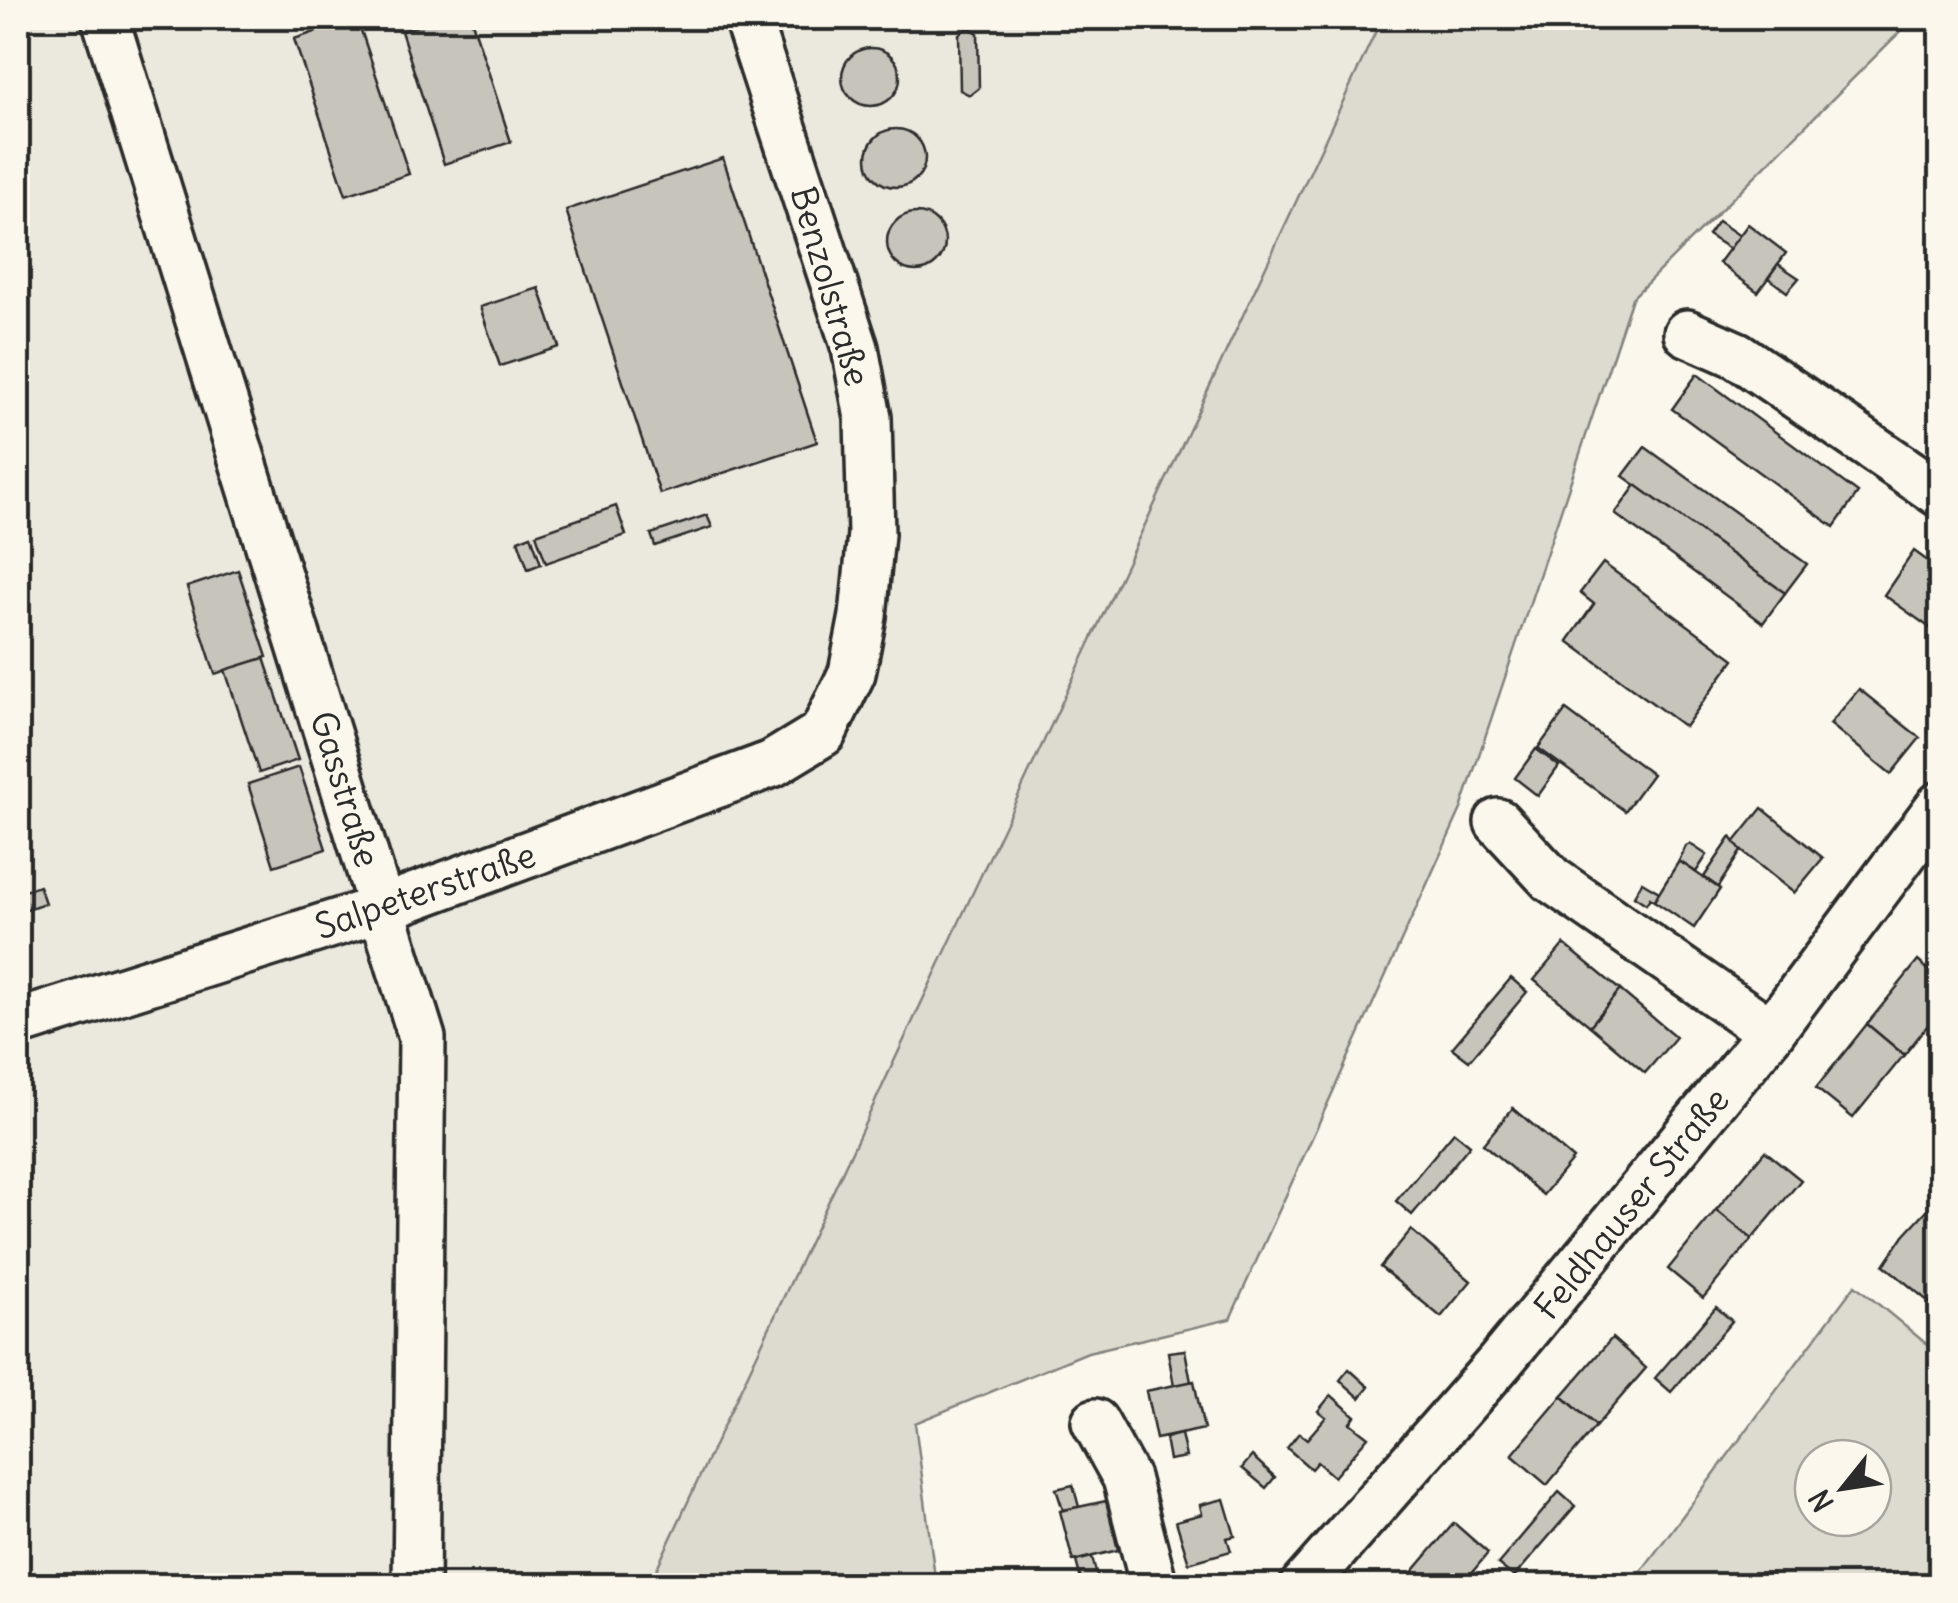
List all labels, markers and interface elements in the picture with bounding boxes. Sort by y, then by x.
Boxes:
street label: Benzolstraße [782,181,880,391]
street label: Gasstraße [301,706,391,872]
street label: Salpeterstraße [309,832,541,948]
street label: Feldhauser Straße [1524,1078,1738,1328]
north arrow [1793,1438,1893,1538]
text: N [1801,1483,1842,1518]

